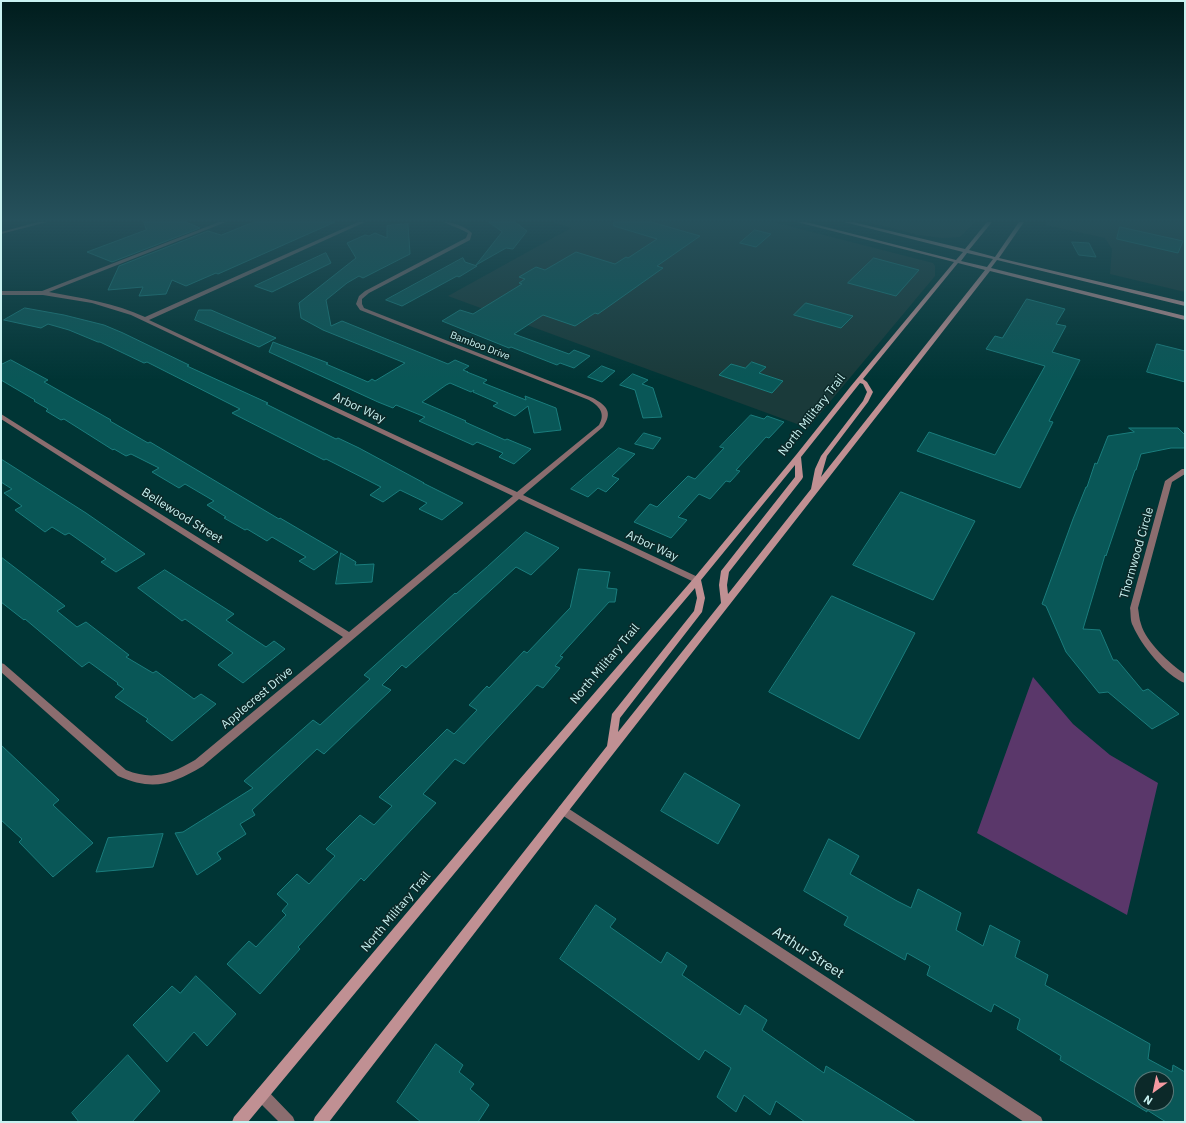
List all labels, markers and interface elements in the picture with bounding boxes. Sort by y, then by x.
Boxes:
street label: Bamboo Drive [448,329,512,363]
street label: North Military Trail [776,371,848,459]
street label: Arbor Way [331,390,387,426]
street label: Bellewood Street [139,485,225,547]
street label: Thornwood Circle [1117,506,1157,600]
street label: Arbor Way [624,528,680,564]
street label: North Military Trail [567,621,643,707]
street label: Applecrest Drive [218,664,296,732]
street label: North Military Trail [358,869,434,955]
street label: Arthur Street [769,924,847,982]
north arrow [1134,1071,1174,1111]
text: N [1141,1092,1155,1108]

